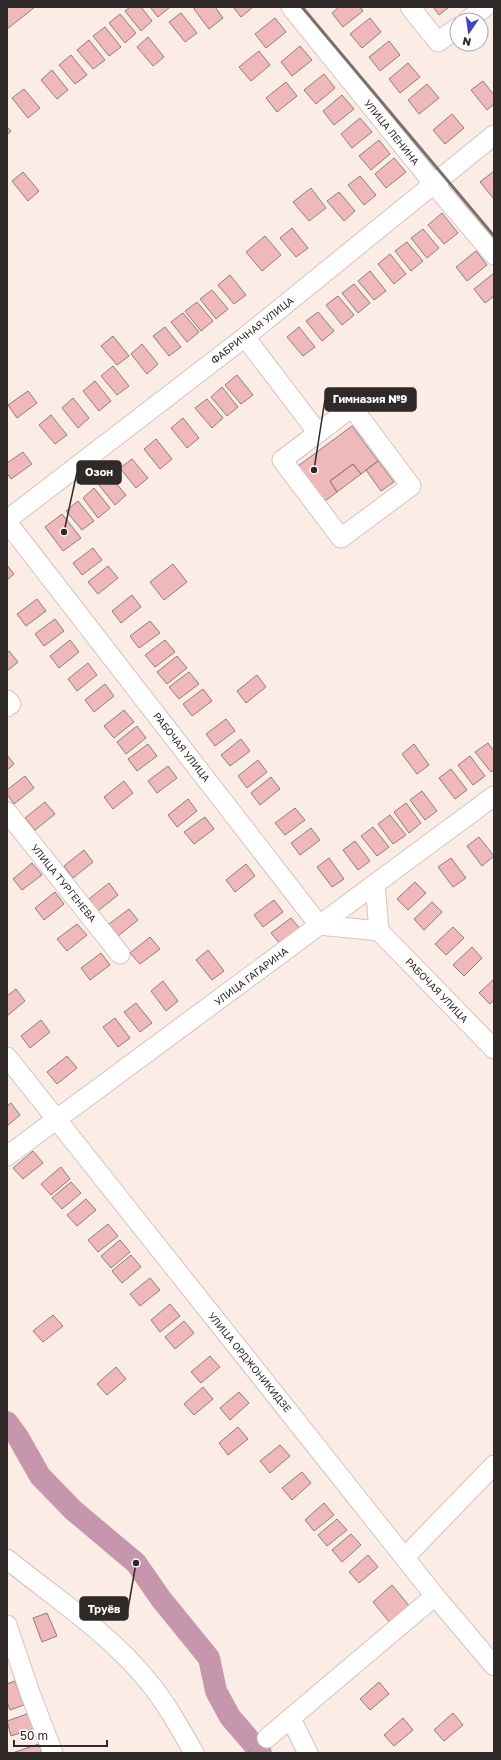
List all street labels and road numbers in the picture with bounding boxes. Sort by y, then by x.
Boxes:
street label: УЛИЦА ЛЕНИНА [362,97,422,167]
street label: ФАБРИЧНАЯ УЛИЦА [208,294,296,366]
street label: РАБОЧАЯ УЛИЦА [151,710,213,784]
street label: УЛИЦА ТУРГЕНЕВА [29,842,99,924]
street label: УЛИЦА ГАГАРИНА [212,944,290,1008]
street label: РАБОЧАЯ УЛИЦА [403,955,471,1025]
street label: УЛИЦА ОРДЖОНИКИДЗЕ [206,1310,294,1414]

